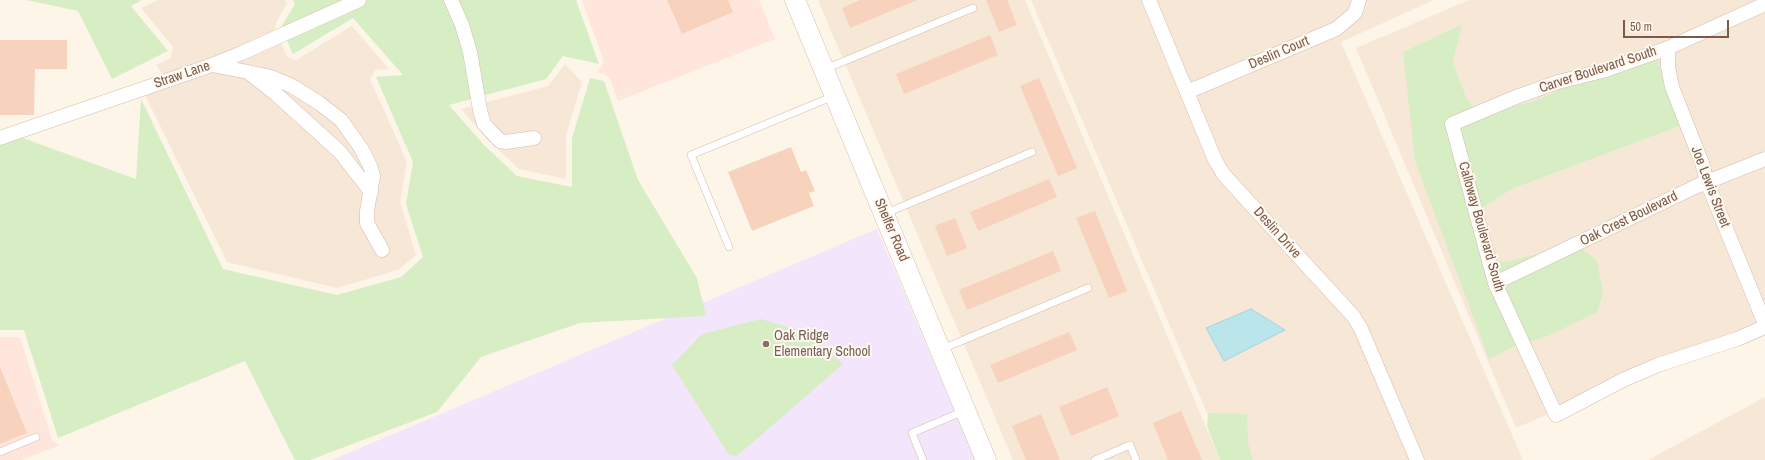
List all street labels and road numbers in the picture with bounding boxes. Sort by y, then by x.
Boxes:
street label: Deslin Court [1246,33,1312,73]
street label: Carver Boulevard South [1537,43,1659,97]
street label: Straw Lane [152,58,212,92]
street label: Joe Lewis Street [1687,144,1733,230]
street label: Calloway Boulevard South [1454,160,1508,294]
street label: Oak Crest Boulevard [1577,188,1681,250]
street label: Shelfer Road [870,196,912,264]
street label: Deslin Drive [1250,204,1304,262]

